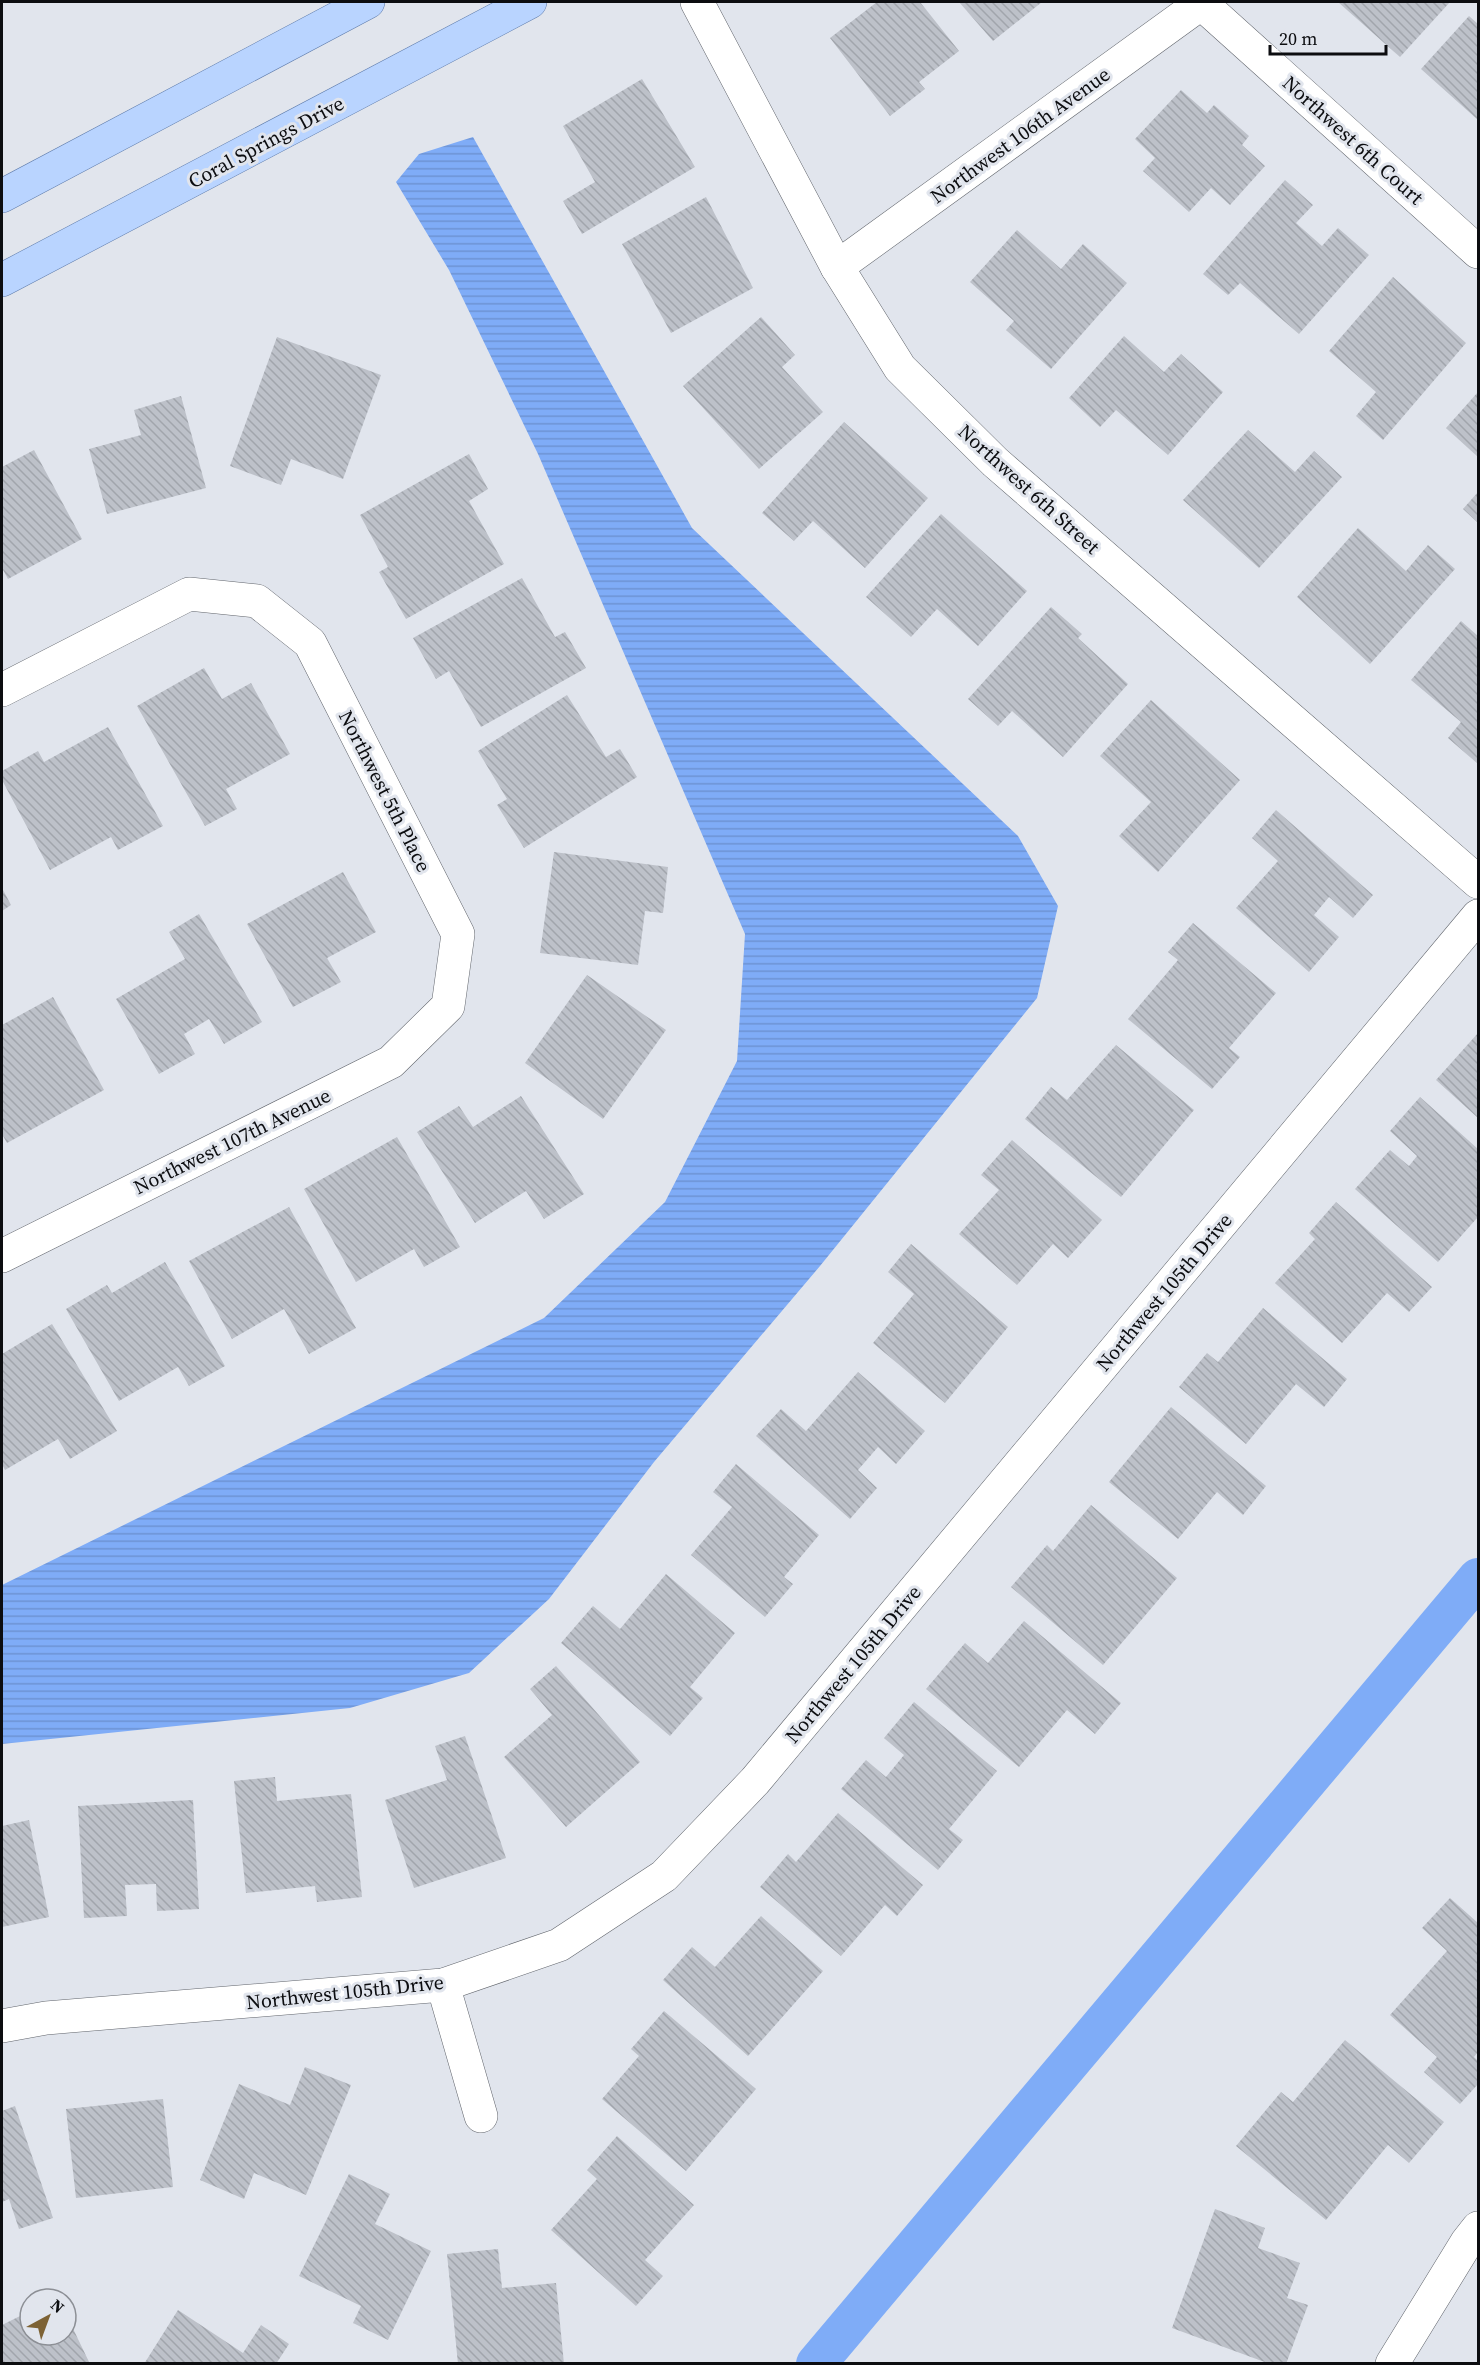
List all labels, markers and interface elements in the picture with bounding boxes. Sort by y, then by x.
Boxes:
scale bar [1270,18,1386,56]
text: 20 m [1279,26,1317,51]
street label: Northwest 106th Avenue [924,60,1116,210]
street label: Northwest 6th Court [1276,69,1430,211]
street label: Coral Springs Drive [183,89,349,195]
street label: Northwest 6th Street [952,418,1106,561]
street label: Northwest 5th Place [332,705,438,877]
street label: Northwest 107th Avenue [129,1081,335,1201]
street label: Northwest 105th Drive [1089,1207,1239,1377]
street label: Northwest 105th Drive [778,1579,928,1749]
street label: Northwest 105th Drive [245,1968,445,2016]
north arrow [18,2287,78,2347]
text: N [46,2294,70,2318]

